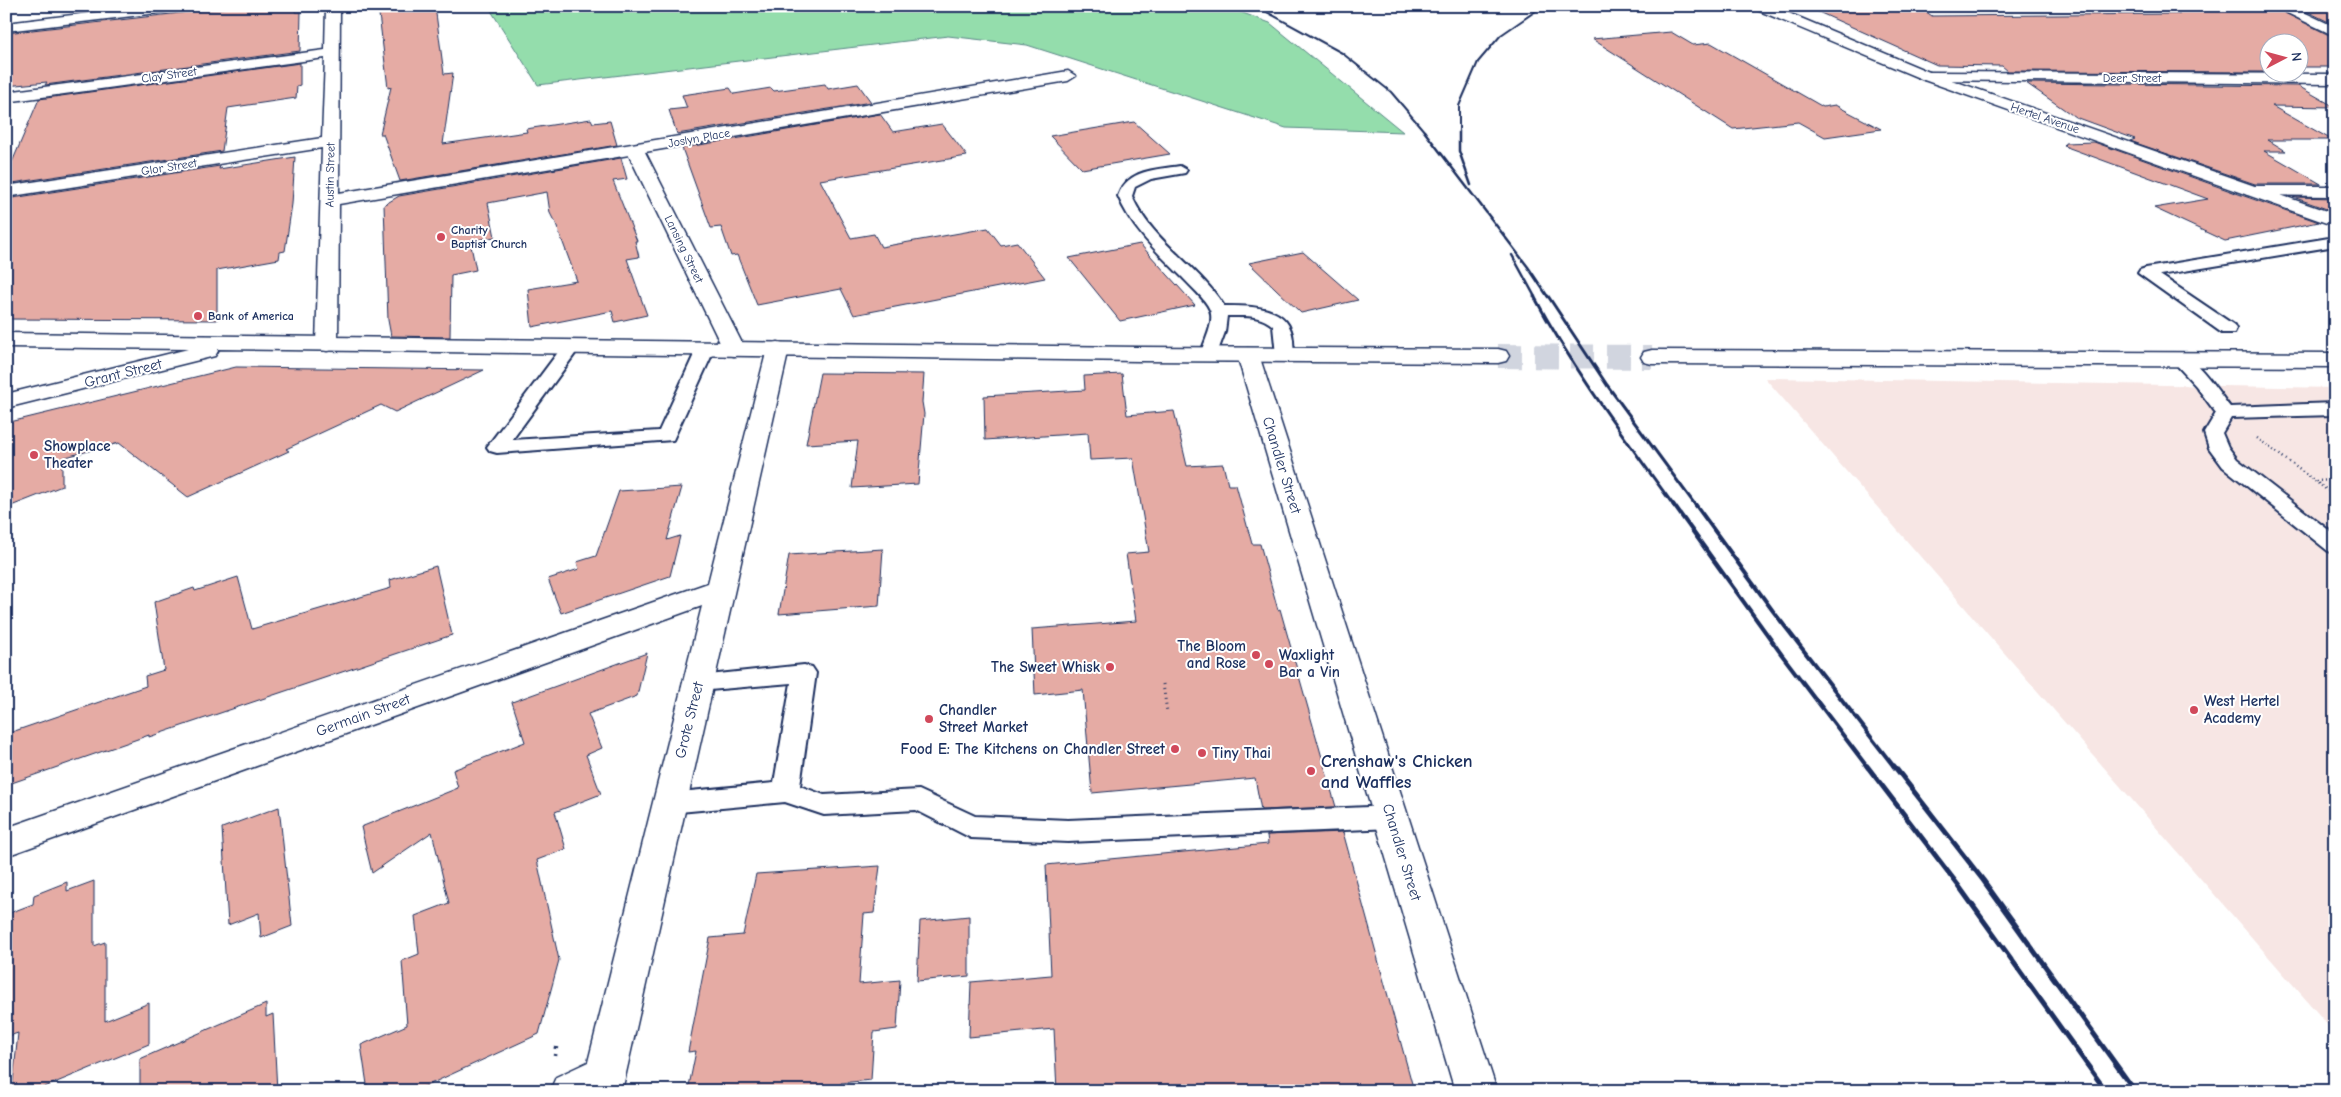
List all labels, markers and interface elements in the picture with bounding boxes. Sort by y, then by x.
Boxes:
north arrow [2258,32,2308,82]
text: N [2288,51,2305,62]
street label: Clay Street [140,64,198,86]
street label: Deer Street [2103,71,2162,85]
street label: Hertel Avenue [2009,100,2081,136]
street label: Joslyn Place [667,126,731,150]
street label: Austin Street [322,142,338,208]
street label: Glor Street [140,156,199,178]
street label: Lansing Street [662,213,707,286]
place label: Charity Baptist Church [451,223,527,251]
marker: Charity Baptist Church [435,231,447,243]
place label: Bank of America [208,309,294,323]
marker: Bank of America [192,310,204,322]
street label: Grant Street [82,355,164,391]
street label: Chandler Street [1259,414,1306,516]
place label: Showplace Theater [44,437,111,472]
marker: Showplace Theater [28,449,40,461]
place label: The Bloom and Rose [1177,637,1246,672]
place label: Waxlight Bar a Vin [1279,646,1340,681]
marker: The Bloom and Rose [1250,649,1262,661]
place label: The Sweet Whisk [991,658,1101,676]
marker: Waxlight Bar a Vin [1263,658,1275,670]
marker: The Sweet Whisk [1104,661,1116,673]
street label: Grote Street [671,679,707,760]
street label: Germain Street [314,689,413,740]
place label: West Hertel Academy [2204,692,2280,727]
place label: Chandler Street Market [939,701,1029,736]
marker: West Hertel Academy [2188,704,2200,716]
marker: Chandler Street Market [923,713,935,725]
place label: Food E: The Kitchens on Chandler Street [901,740,1166,758]
marker: Food E: The Kitchens on Chandler Street [1169,743,1181,755]
place label: Tiny Thai [1212,744,1271,762]
marker: Tiny Thai [1196,747,1208,759]
place label: Crenshaw's Chicken and Waffles [1321,751,1473,793]
marker: Crenshaw's Chicken and Waffles [1305,765,1317,777]
street label: Chandler Street [1379,801,1426,903]

